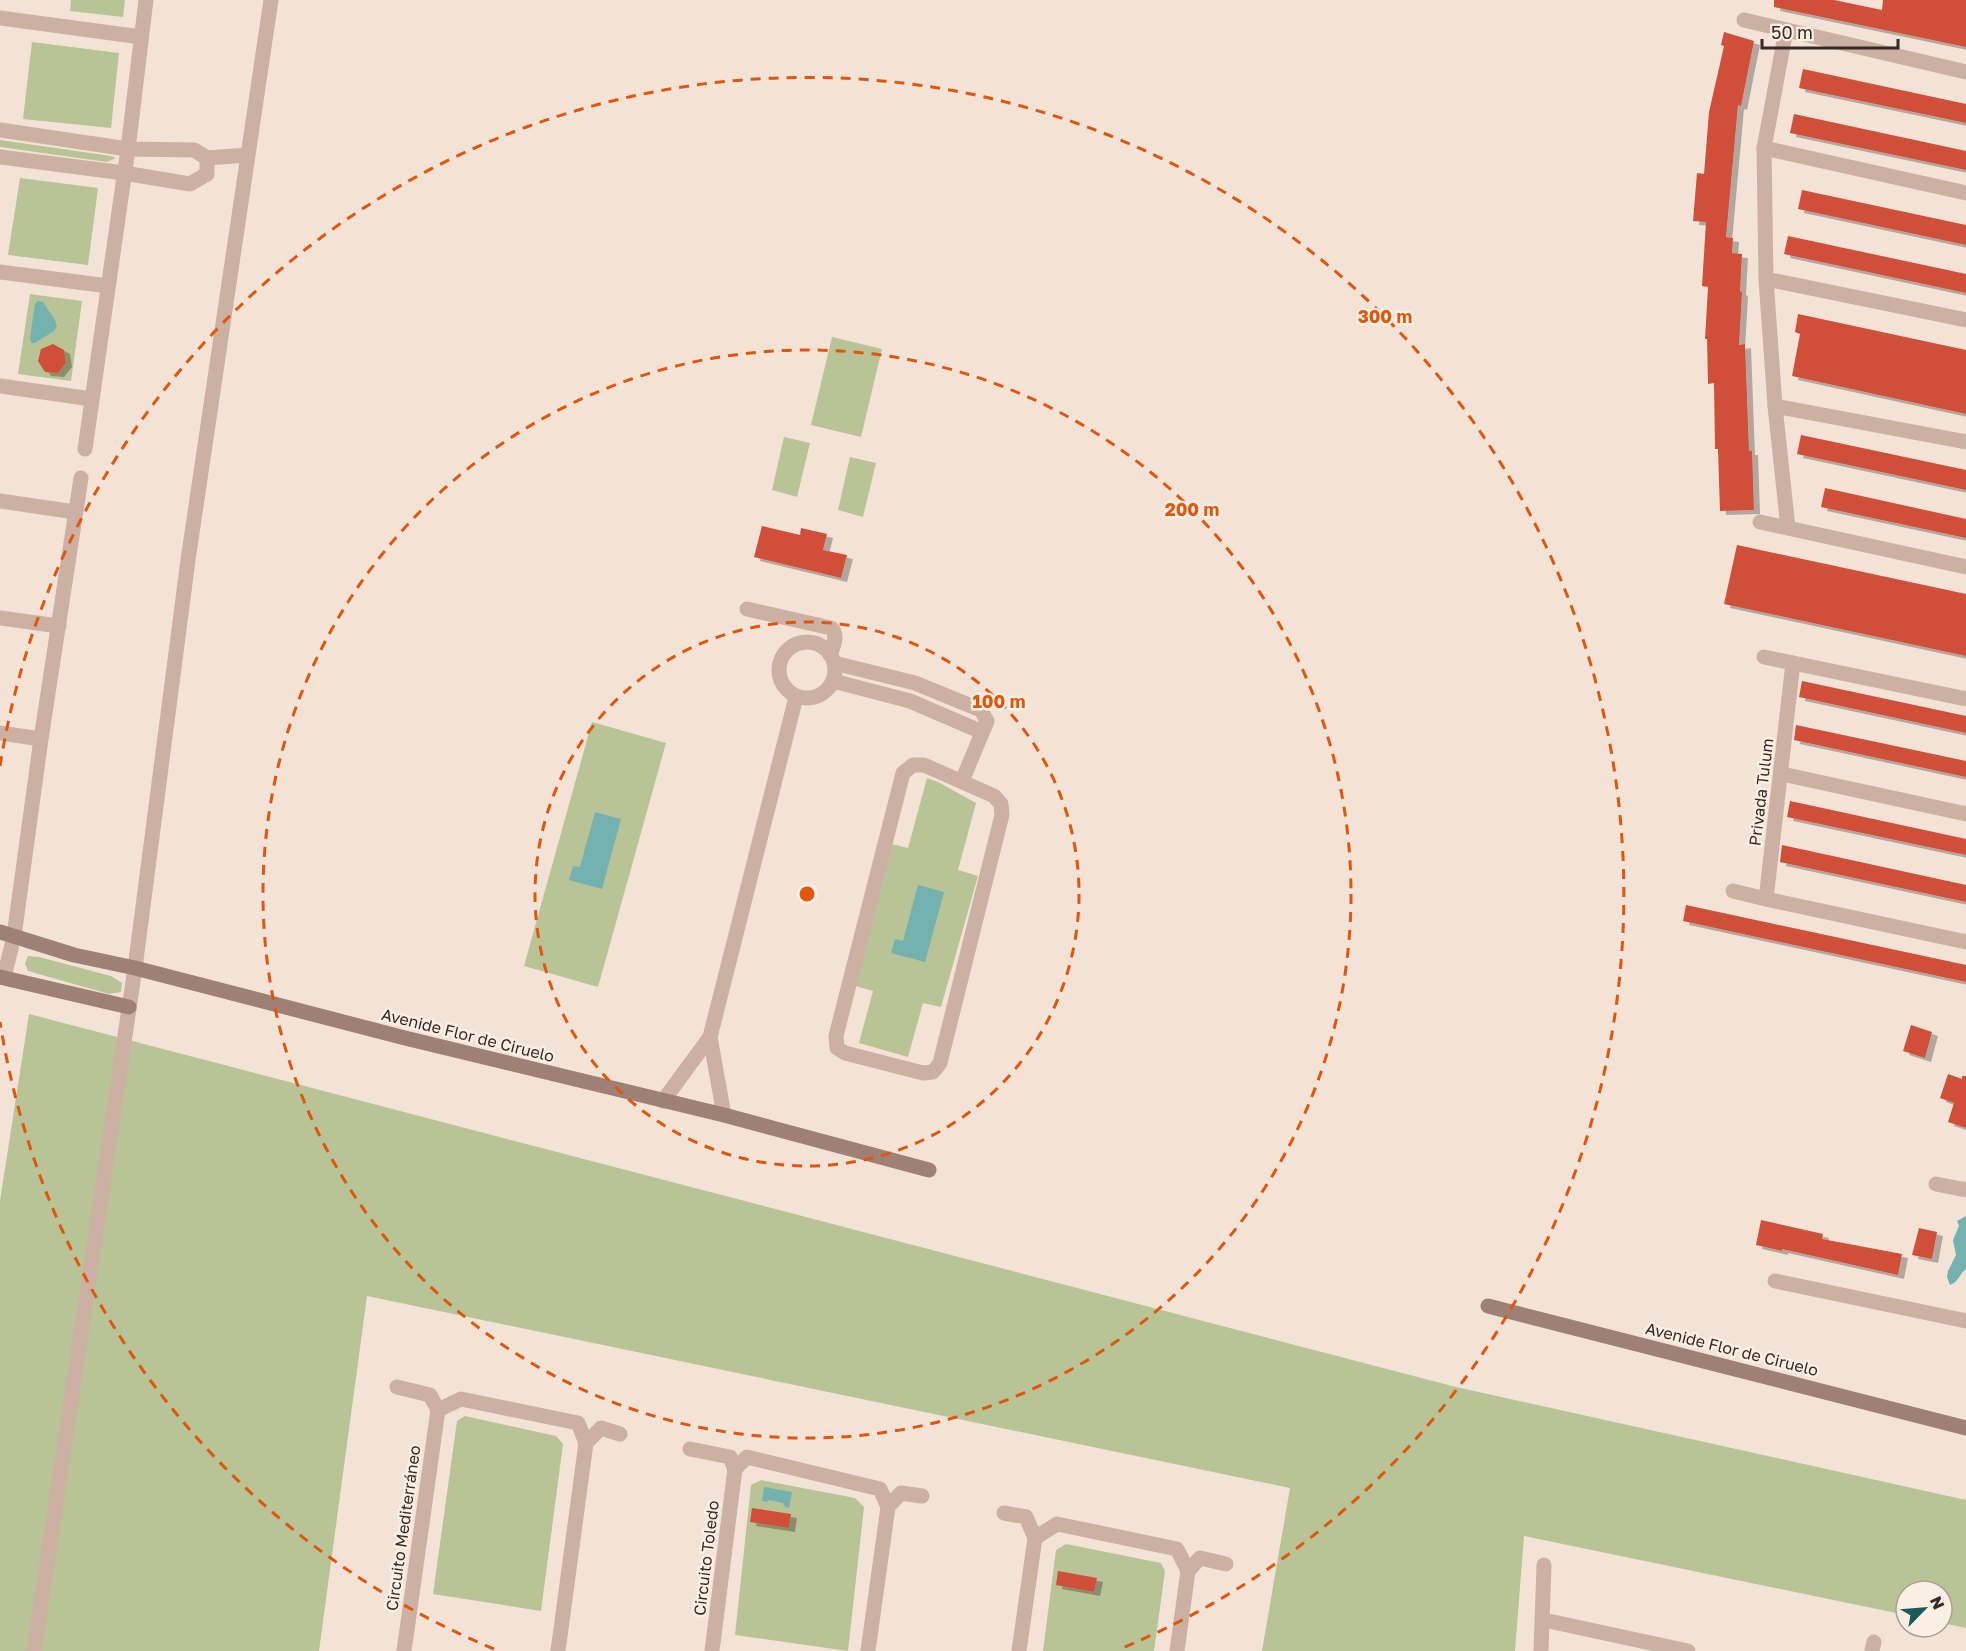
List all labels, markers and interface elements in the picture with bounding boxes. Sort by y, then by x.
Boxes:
scale bar [1762,12,1898,50]
text: 50 m [1771,21,1813,43]
text: 300 m [1358,305,1412,327]
text: 200 m [1165,498,1219,520]
text: 100 m [973,690,1025,712]
street label: Privada Tulum [1744,737,1778,847]
centre of rings [797,884,817,904]
street label: Avenide Flor de Ciruelo [380,1004,556,1066]
street label: Avenide Flor de Ciruelo [1644,1318,1820,1380]
street label: Circuito Mediterráneo [381,1444,425,1612]
street label: Circuito Toledo [689,1499,723,1617]
north arrow [1894,1579,1954,1639]
text: N [1926,1593,1949,1612]

